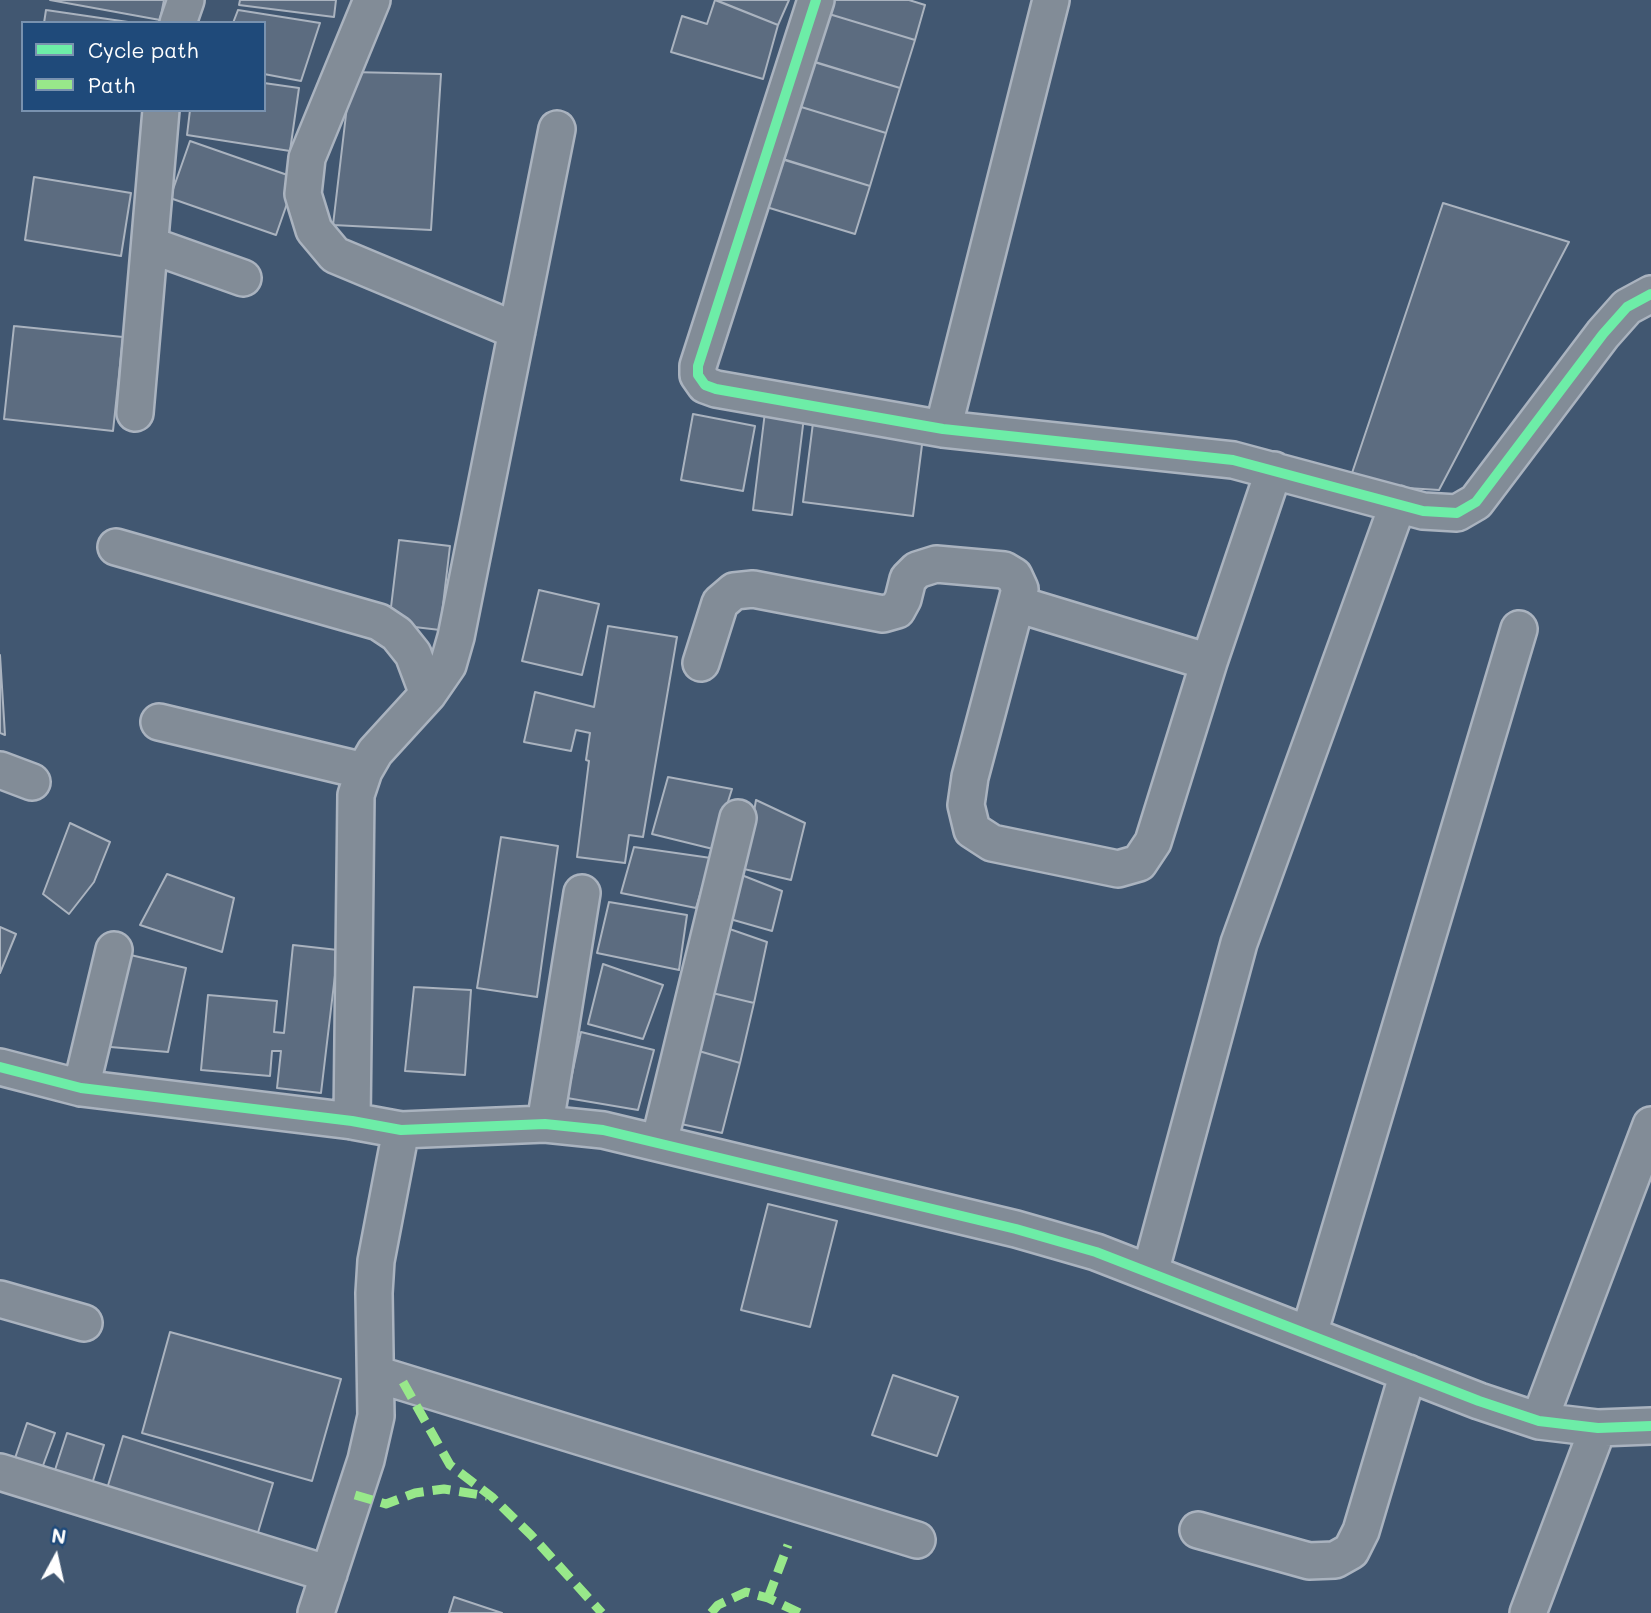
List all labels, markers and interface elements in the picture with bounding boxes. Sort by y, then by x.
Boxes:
legend [21,21,266,112]
text: Cycle path [88,36,198,63]
text: Path [88,71,135,98]
north arrow [21,1522,91,1592]
text: N [50,1522,68,1549]

